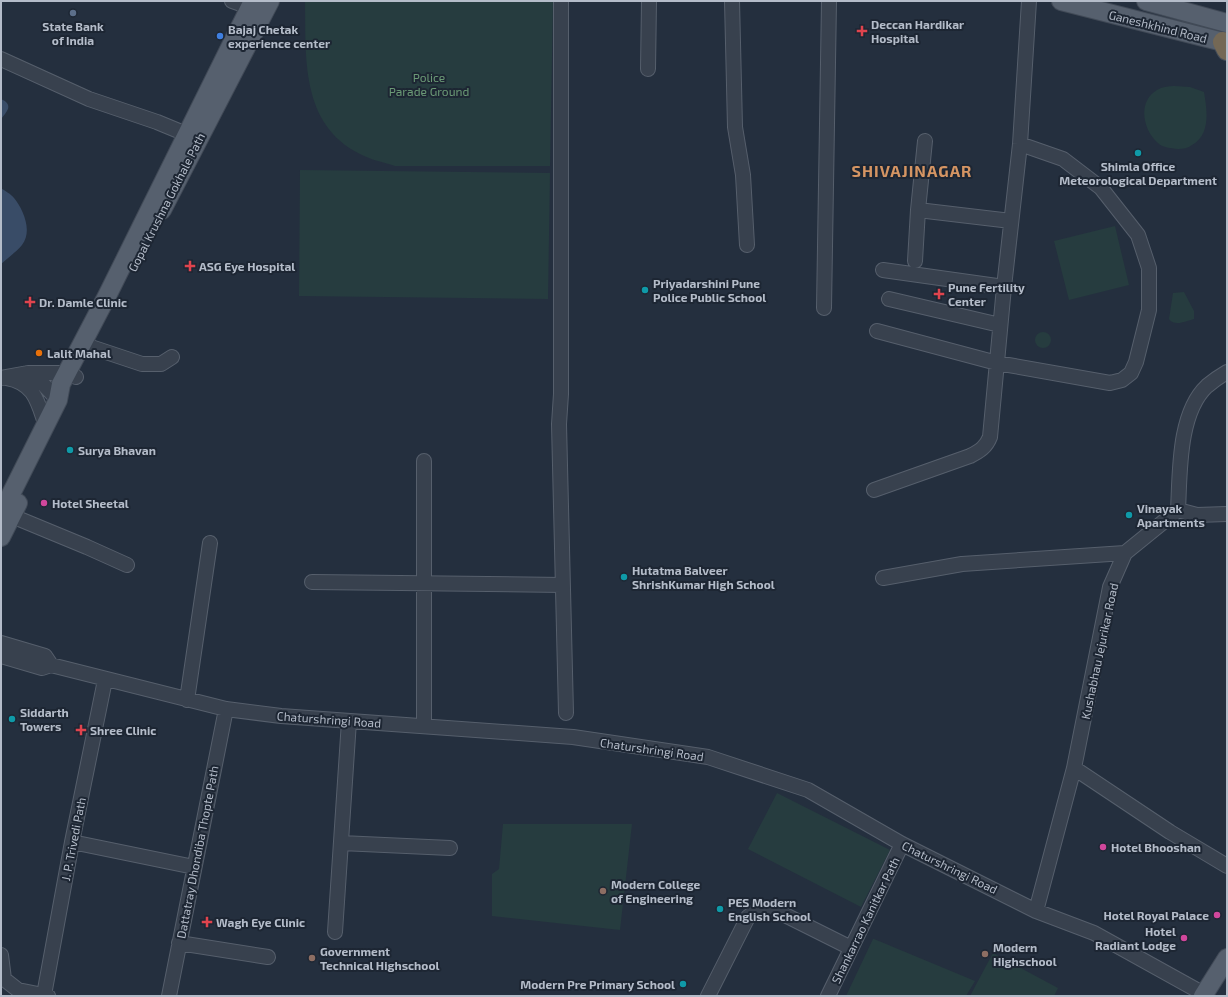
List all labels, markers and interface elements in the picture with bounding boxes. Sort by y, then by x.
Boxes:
street label: Ganeshkhind Road [1107,7,1209,45]
marker: State Bank of India [68,8,78,18]
place label: Deccan Hardikar Hospital [871,17,964,45]
place label: State Bank of India [42,19,104,47]
place label: Bajaj Chetak experience center [228,22,330,50]
marker: Deccan Hardikar Hospital [856,25,868,37]
marker: Bajaj Chetak experience center [215,31,225,41]
park label: Police Parade Ground [389,70,469,98]
street label: Gopal Krushna Gokhale Path [125,130,207,274]
marker: Shimla Office Meteorological Department [1133,148,1143,158]
place label: Shimla Office Meteorological Department [1059,159,1217,187]
district label: SHIVAJINAGAR [852,161,972,180]
place label: ASG Eye Hospital [199,259,295,274]
marker: ASG Eye Hospital [184,260,196,272]
place label: Priyadarshini Pune Police Public School [653,276,766,304]
place label: Pune Fertility Center [948,280,1025,308]
marker: Priyadarshini Pune Police Public School [640,285,650,295]
marker: Pune Fertility Center [933,288,945,300]
place label: Dr. Damle Clinic [39,295,127,309]
marker: Dr. Damle Clinic [24,296,36,308]
place label: Lalit Mahal [47,346,111,360]
marker: Lalit Mahal [34,348,44,358]
place label: Surya Bhavan [78,443,156,458]
marker: Surya Bhavan [65,445,75,455]
place label: Hotel Sheetal [52,496,129,510]
marker: Hotel Sheetal [39,498,49,508]
place label: Vinayak Apartments [1137,501,1205,529]
marker: Vinayak Apartments [1124,510,1134,520]
place label: Hutatma Balveer ShrishKumar High School [632,563,775,591]
marker: Hutatma Balveer ShrishKumar High School [619,572,629,582]
street label: Kushabhau Jejurikar Road [1078,582,1121,721]
place label: Siddarth Towers [20,705,69,733]
street label: Chaturshringi Road [276,708,382,730]
marker: Siddarth Towers [7,714,17,724]
place label: Shree Clinic [90,723,156,737]
marker: Shree Clinic [75,724,87,736]
street label: Chaturshringi Road [599,735,705,763]
street label: Dattatray Dhondiba Thopte Path [173,764,221,940]
street label: J. P. Trivedi Path [58,796,88,882]
street label: Chaturshringi Road [900,838,1000,896]
place label: Hotel Bhooshan [1111,840,1201,854]
marker: Hotel Bhooshan [1098,842,1108,852]
street label: Shankarrao Kanitkar Path [828,854,902,986]
place label: Modern College of Engineering [611,877,701,905]
marker: Modern College of Engineering [598,886,608,896]
place label: PES Modern English School [728,895,811,923]
marker: PES Modern English School [715,904,725,914]
place label: Hotel Royal Palace [1103,908,1209,923]
marker: Hotel Royal Palace [1212,910,1222,920]
place label: Wagh Eye Clinic [216,915,305,930]
marker: Wagh Eye Clinic [201,916,213,928]
place label: Hotel Radiant Lodge [1095,924,1176,952]
marker: Hotel Radiant Lodge [1179,933,1189,943]
place label: Modern Highschool [993,940,1057,968]
place label: Government Technical Highschool [320,944,439,972]
marker: Modern Highschool [980,949,990,959]
marker: Government Technical Highschool [307,953,317,963]
place label: Modern Pre Primary School [520,977,675,992]
marker: Modern Pre Primary School [678,979,688,989]

